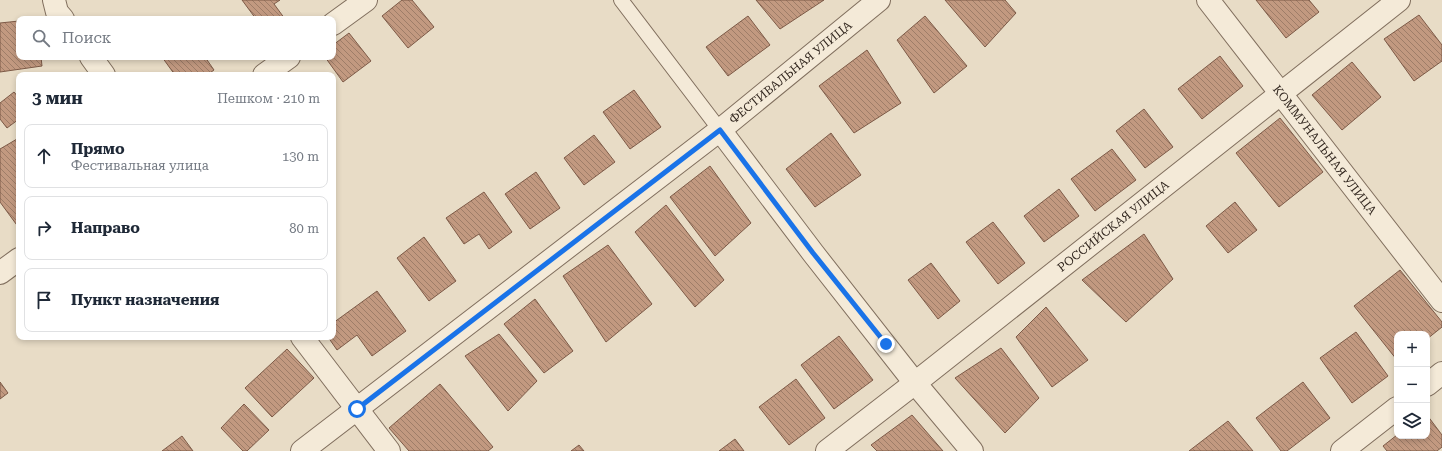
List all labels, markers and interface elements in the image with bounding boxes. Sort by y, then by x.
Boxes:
search box [16,16,336,60]
street label: ФЕСТИВАЛЬНАЯ УЛИЦА [726,18,855,127]
icon: search [30,27,52,49]
text: Поиск [62,29,111,47]
street label: КОММУНАЛЬНАЯ УЛИЦА [1270,83,1380,218]
text: 3 мин [32,88,83,108]
text: Пешком · 210 m [217,91,320,106]
text: Прямо [71,140,125,158]
icon: ahead [33,145,55,167]
text: 130 m [282,149,319,164]
text: Фестивальная улица [71,158,209,173]
street label: РОССИЙСКАЯ УЛИЦА [1055,177,1172,274]
icon: right [33,217,55,239]
text: Направо [71,219,140,237]
text: 80 m [289,221,319,236]
icon: arrive [33,289,55,311]
text: Пункт назначения [71,291,219,309]
map controls [1394,331,1430,439]
button: + [1394,331,1430,367]
route end [877,335,895,353]
button: − [1394,367,1430,403]
route start [348,400,366,418]
button: layers [1394,403,1430,439]

